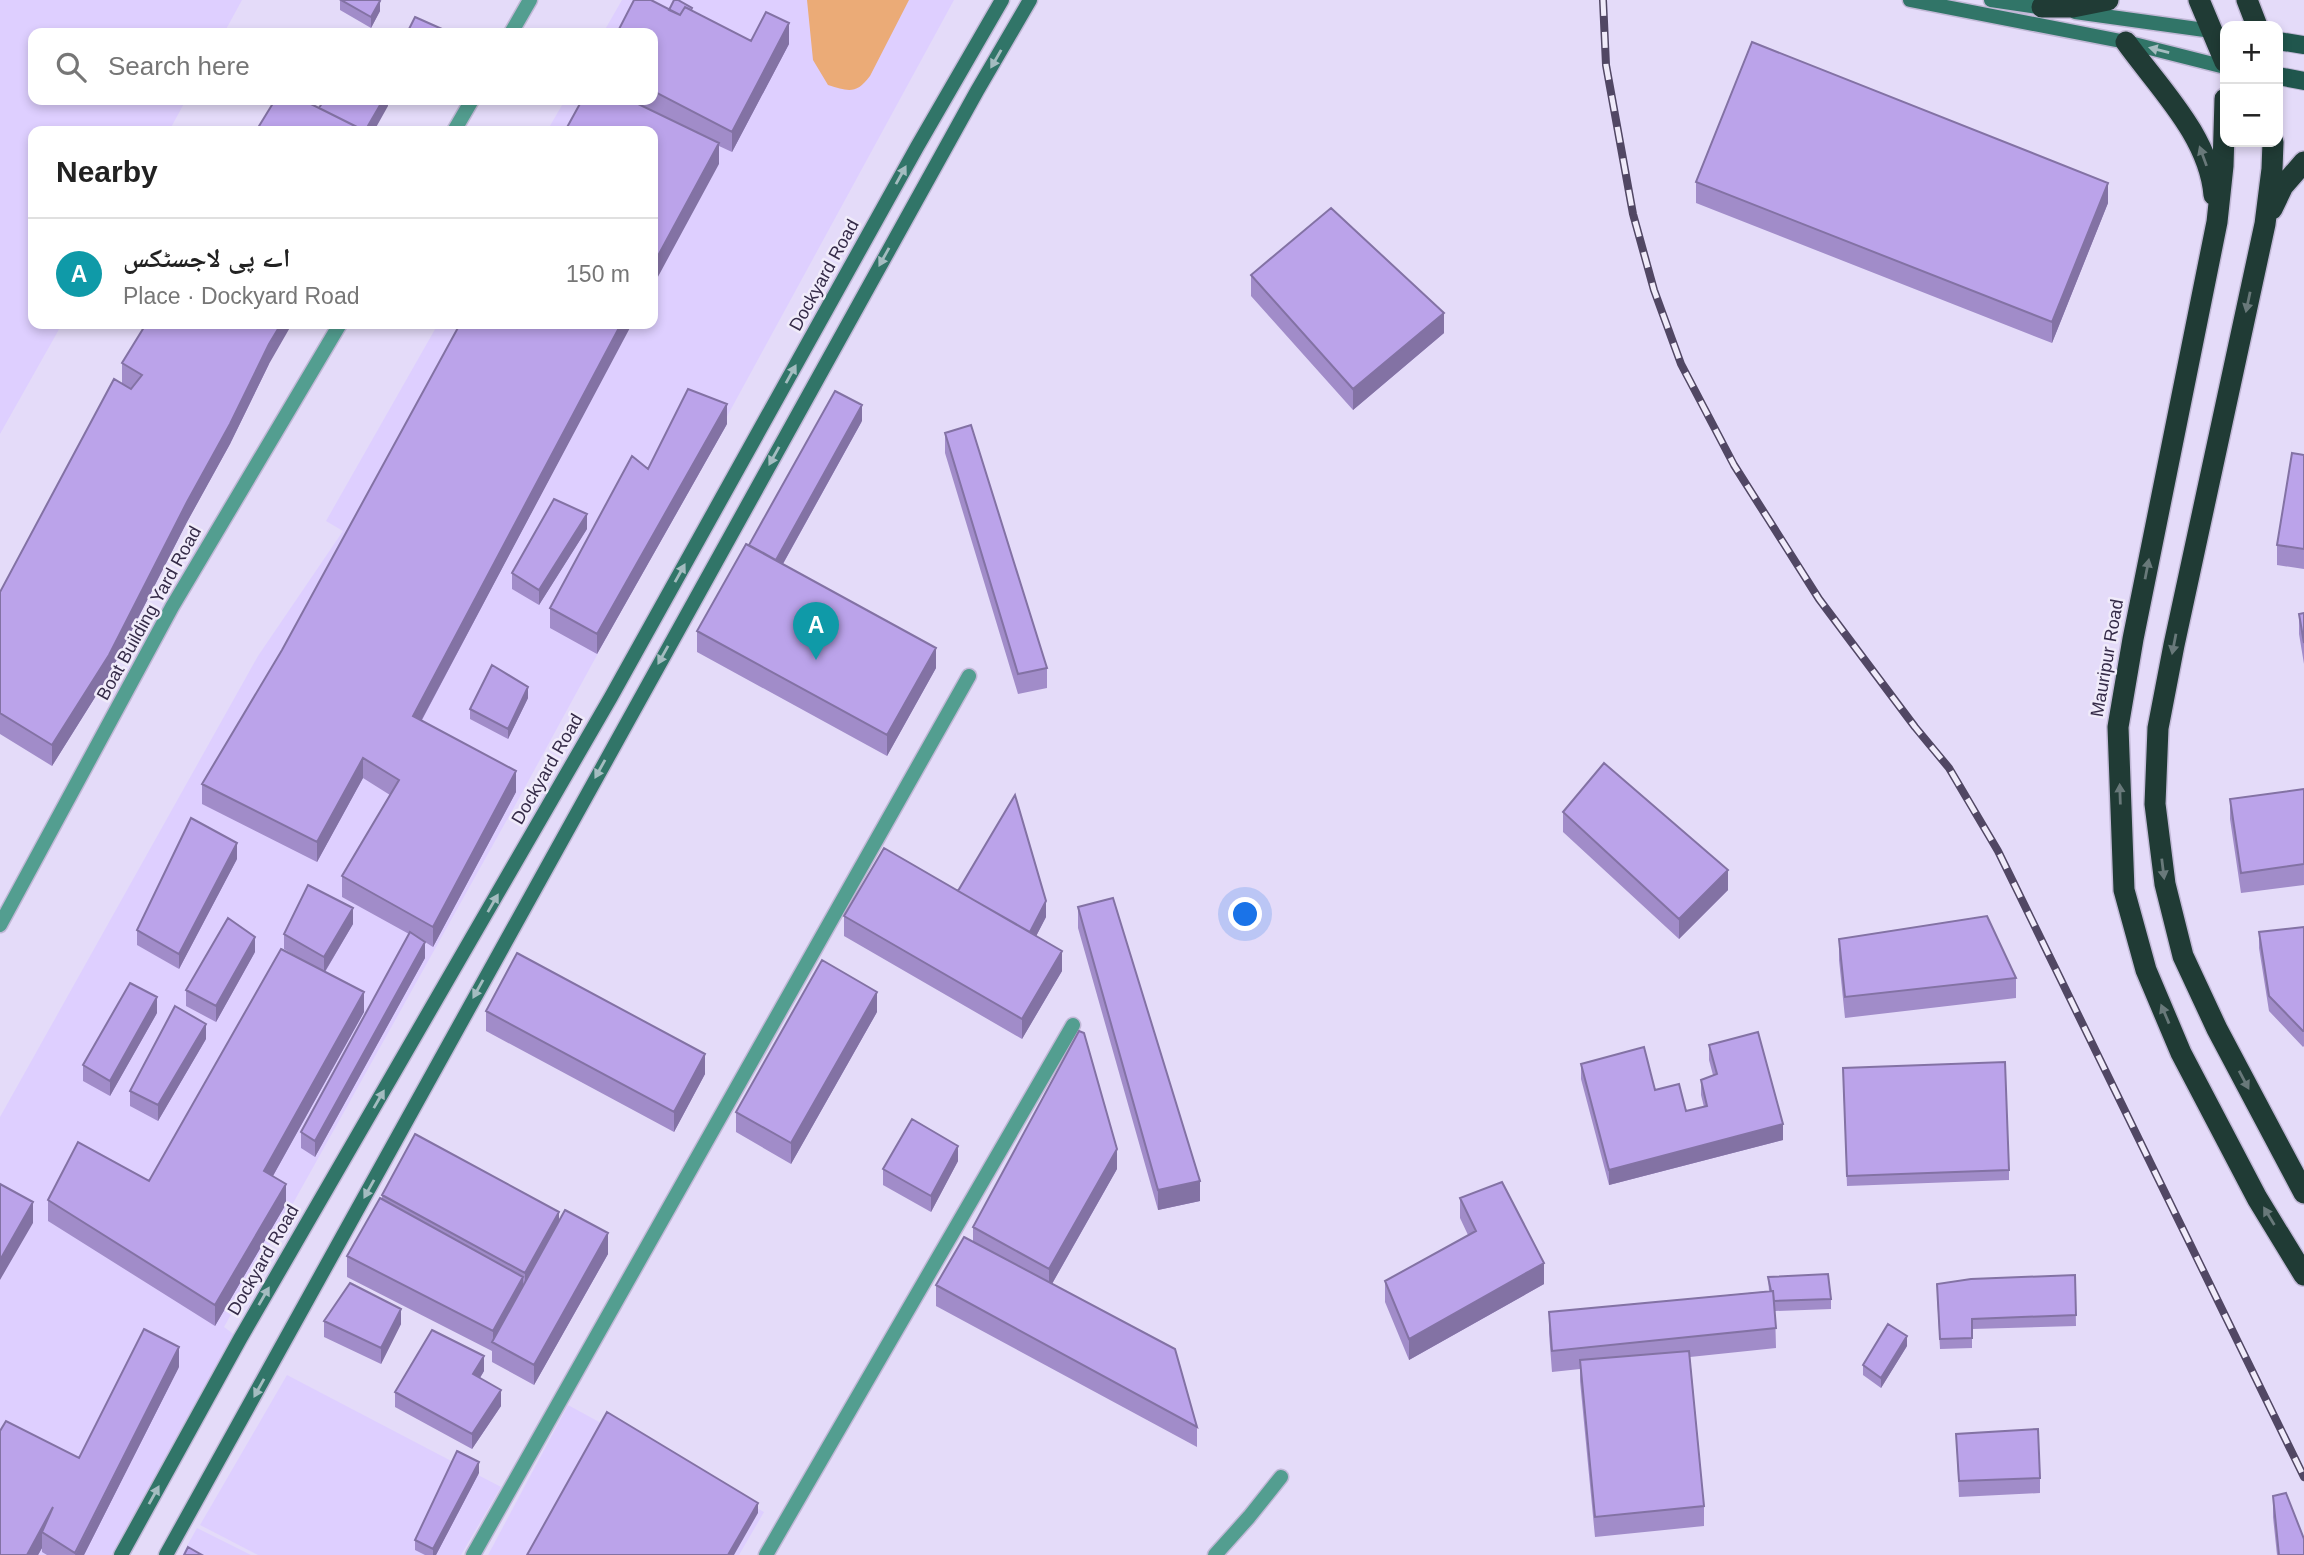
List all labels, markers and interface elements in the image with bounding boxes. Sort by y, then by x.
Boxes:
map controls [2220,21,2283,147]
button: + [2220,21,2283,84]
search box [28,28,658,105]
one-way arrow [2148,44,2170,55]
icon: search [52,48,90,86]
one-way arrow [989,49,1002,68]
text: Search here [108,51,250,81]
button: − [2220,84,2283,147]
one-way arrow [2197,145,2208,166]
text: Nearby [56,155,158,188]
one-way arrow [895,166,907,185]
street label: Dockyard Road [785,216,863,334]
text: اے پی لاجسٹکس [123,243,290,273]
one-way arrow [878,248,890,267]
text: A [71,261,87,287]
text: 150 m [566,261,630,287]
text: Place · Dockyard Road [123,283,360,309]
one-way arrow [2242,291,2253,313]
one-way arrow [784,364,796,384]
one-way arrow [768,446,780,466]
street label: Boat Building Yard Road [93,523,205,703]
one-way arrow [2142,558,2153,580]
one-way arrow [674,563,686,583]
street label: Mauripur Road [2087,598,2127,718]
pin: A [793,602,839,660]
one-way arrow [2168,633,2179,655]
one-way arrow [657,645,669,664]
street label: Dockyard Road [507,710,587,828]
one-way arrow [594,759,606,778]
one-way arrow [2114,782,2126,804]
one-way arrow [2158,858,2169,880]
one-way arrow [486,893,499,912]
your location [1228,897,1262,931]
one-way arrow [473,980,485,1000]
one-way arrow [2159,1004,2171,1024]
one-way arrow [2238,1070,2250,1090]
one-way arrow [373,1090,385,1109]
one-way arrow [363,1179,375,1198]
street label: Dockyard Road [223,1201,303,1319]
one-way arrow [2262,1207,2275,1226]
one-way arrow [258,1287,271,1306]
one-way arrow [253,1378,265,1398]
one-way arrow [148,1485,160,1505]

